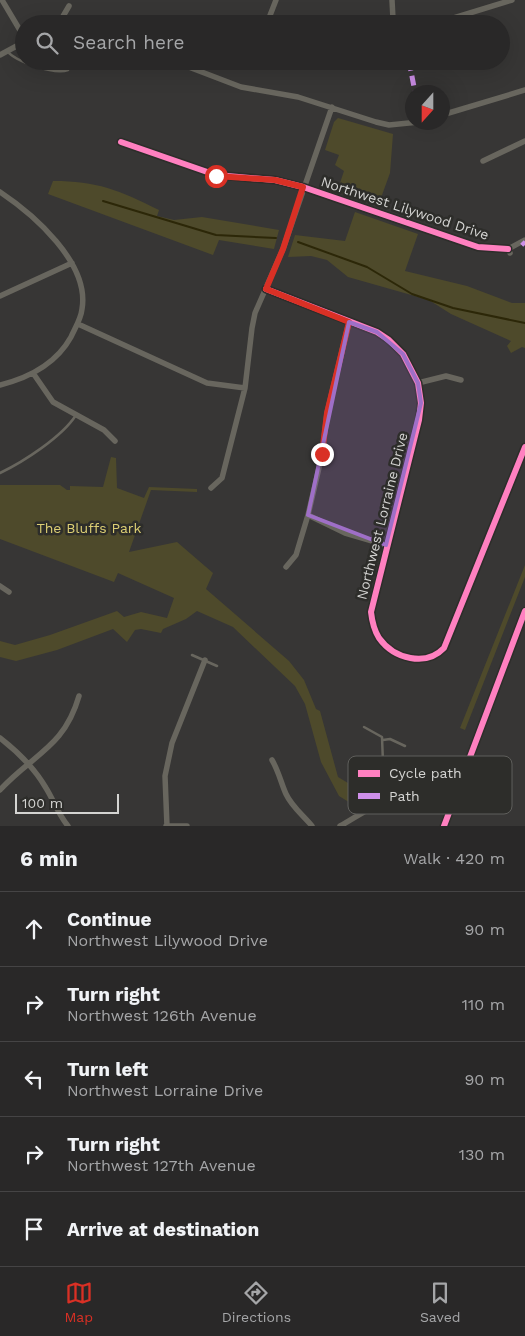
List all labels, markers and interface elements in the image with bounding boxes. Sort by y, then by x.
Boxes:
search box [15,15,510,70]
icon: search [33,29,61,57]
text: Search here [73,31,184,54]
north arrow [405,85,450,130]
route start [205,165,228,188]
street label: Northwest Lilywood Drive [319,173,491,243]
street label: Northwest Lorraine Drive [353,431,411,601]
route end [311,443,334,466]
park label: The Bluffs Park [36,520,142,536]
legend [348,756,512,814]
text: Cycle path [389,765,462,781]
text: Path [389,788,420,804]
scale bar [15,791,119,814]
text: 100 m [22,795,63,811]
text: 6 min [20,846,78,871]
text: Walk · 420 m [403,849,505,868]
text: Continue [67,908,151,931]
icon: ahead [20,915,48,943]
text: 90 m [464,920,505,939]
text: Northwest Lilywood Drive [67,931,268,950]
text: Turn right [67,983,160,1006]
icon: right [20,990,48,1018]
text: 110 m [462,995,505,1014]
text: Northwest 126th Avenue [67,1006,257,1025]
text: Turn left [67,1058,148,1081]
icon: left [20,1065,48,1093]
text: 90 m [464,1070,505,1089]
text: Northwest Lorraine Drive [67,1081,263,1100]
text: Turn right [67,1133,160,1156]
icon: right [20,1140,48,1168]
text: 130 m [459,1145,505,1164]
text: Northwest 127th Avenue [67,1156,256,1175]
icon: arrive [20,1215,48,1243]
text: Arrive at destination [67,1218,259,1241]
tab: Map [64,1279,93,1325]
tab: Directions [222,1279,291,1325]
tab: Saved [420,1279,461,1325]

